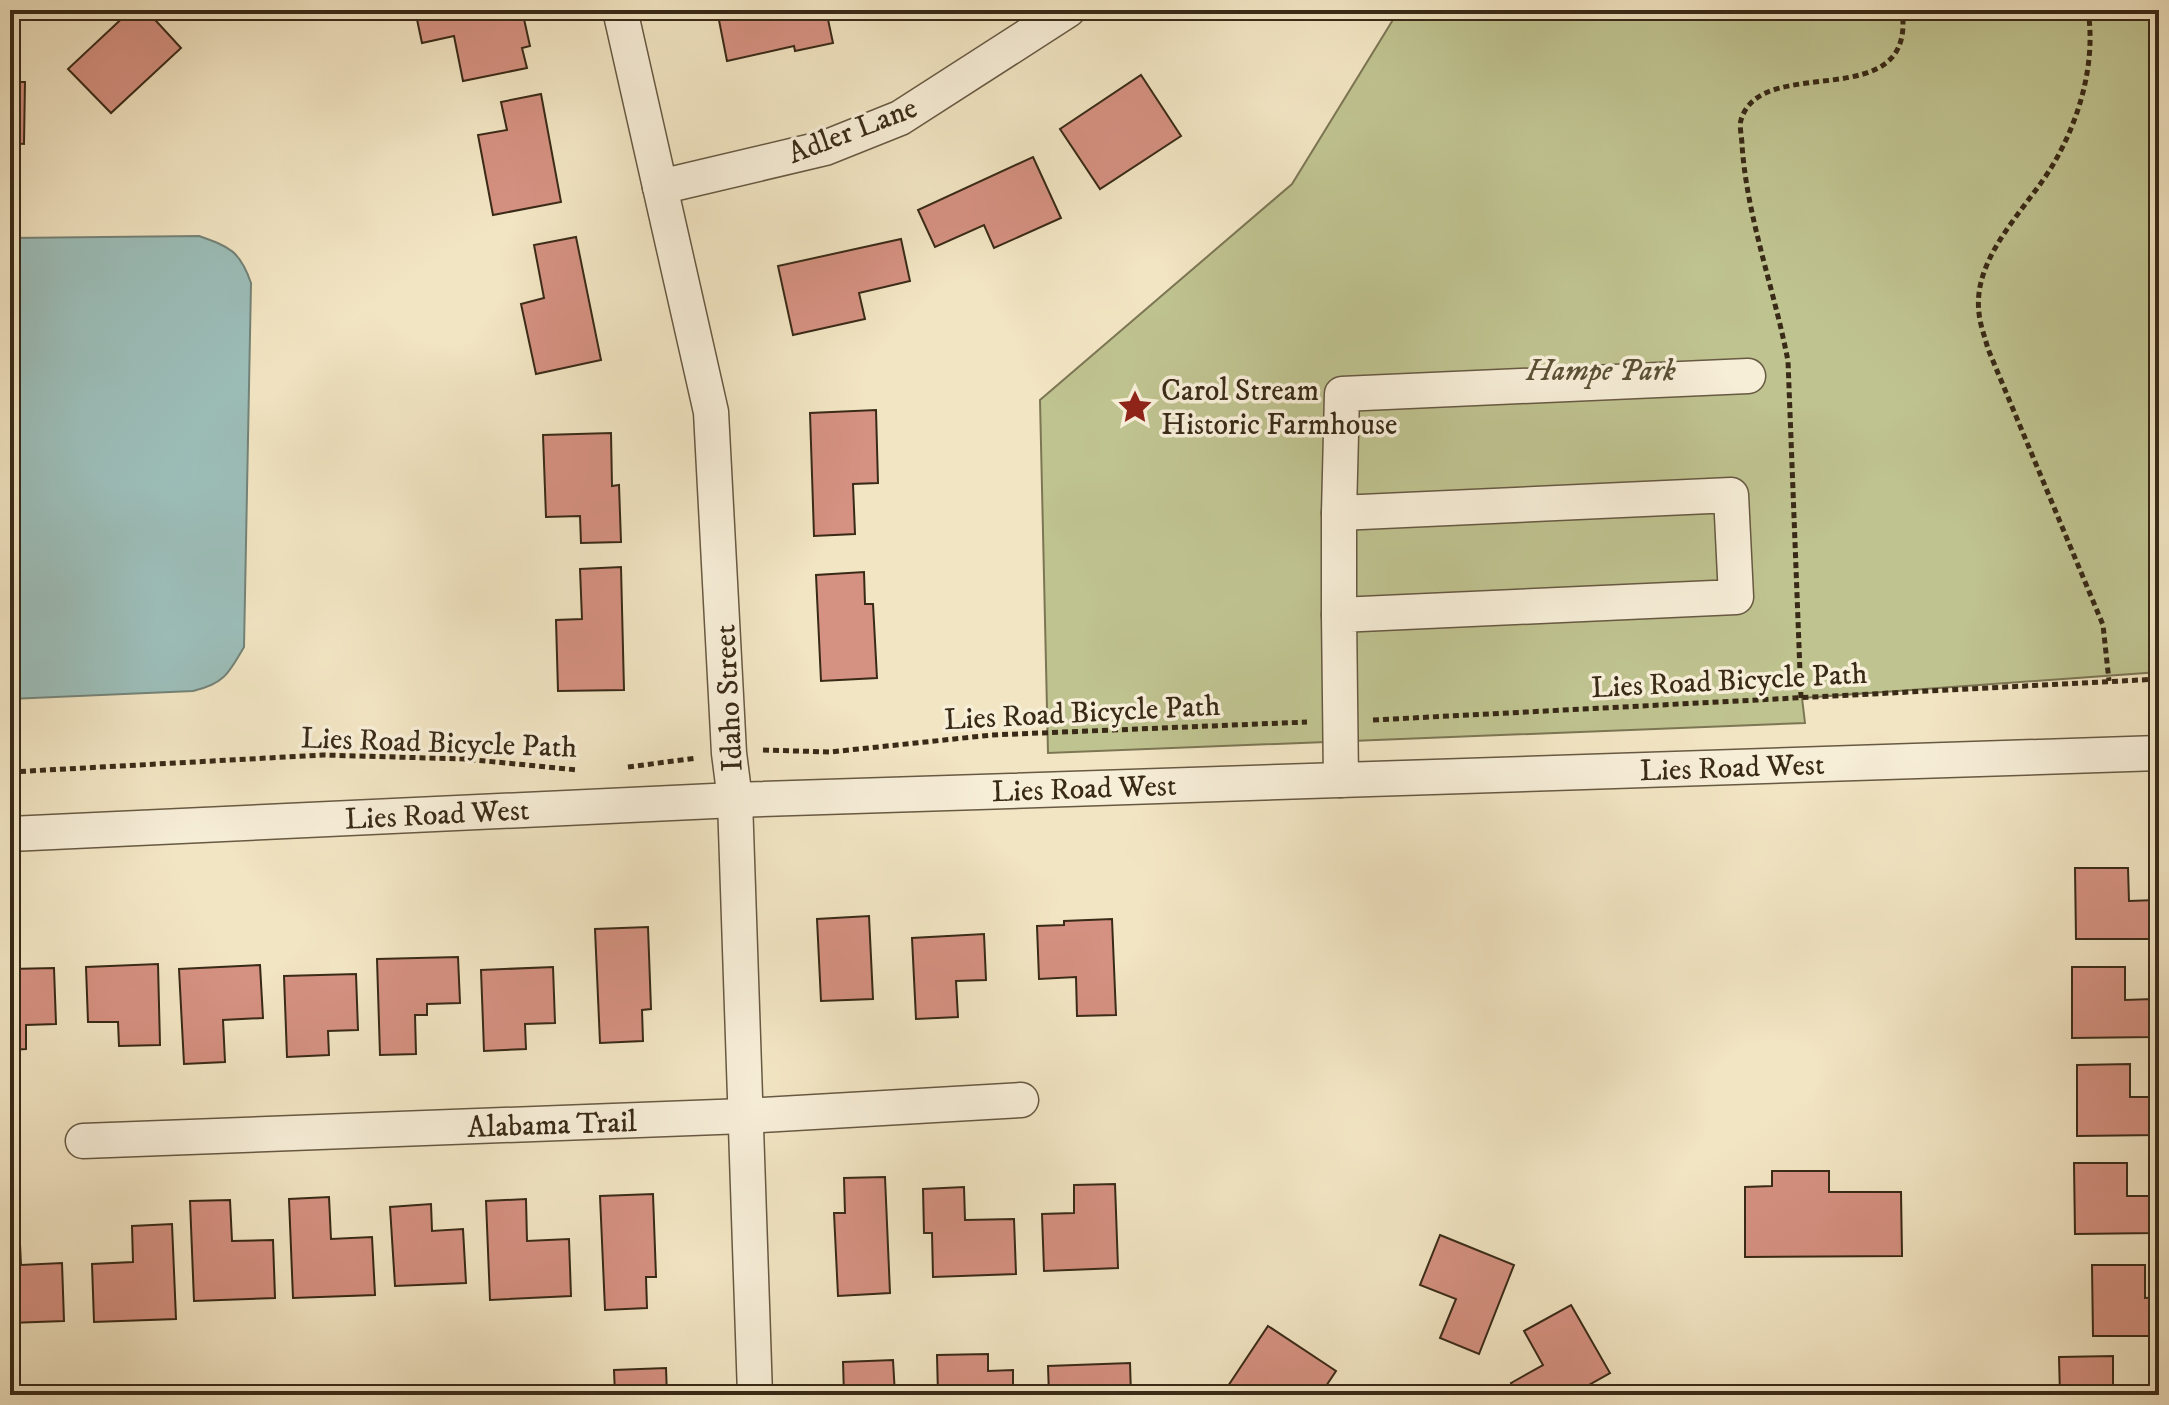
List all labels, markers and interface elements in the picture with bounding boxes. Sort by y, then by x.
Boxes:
street label: Adler Lane [783,90,922,173]
park label: Hampe Park [1525,353,1676,390]
place label: Carol Stream Historic Farmhouse [1161,373,1397,444]
place icon: Carol Stream Historic Farmhouse [1116,388,1154,426]
street label: Idaho Street [707,623,752,772]
street label: Lies Road Bicycle Path [1590,656,1868,707]
street label: Lies Road Bicycle Path [943,688,1221,739]
street label: Lies Road Bicycle Path [300,720,578,767]
street label: Lies Road West [1639,747,1825,790]
street label: Lies Road West [991,768,1177,811]
street label: Lies Road West [344,792,530,839]
street label: Alabama Trail [467,1104,637,1147]

